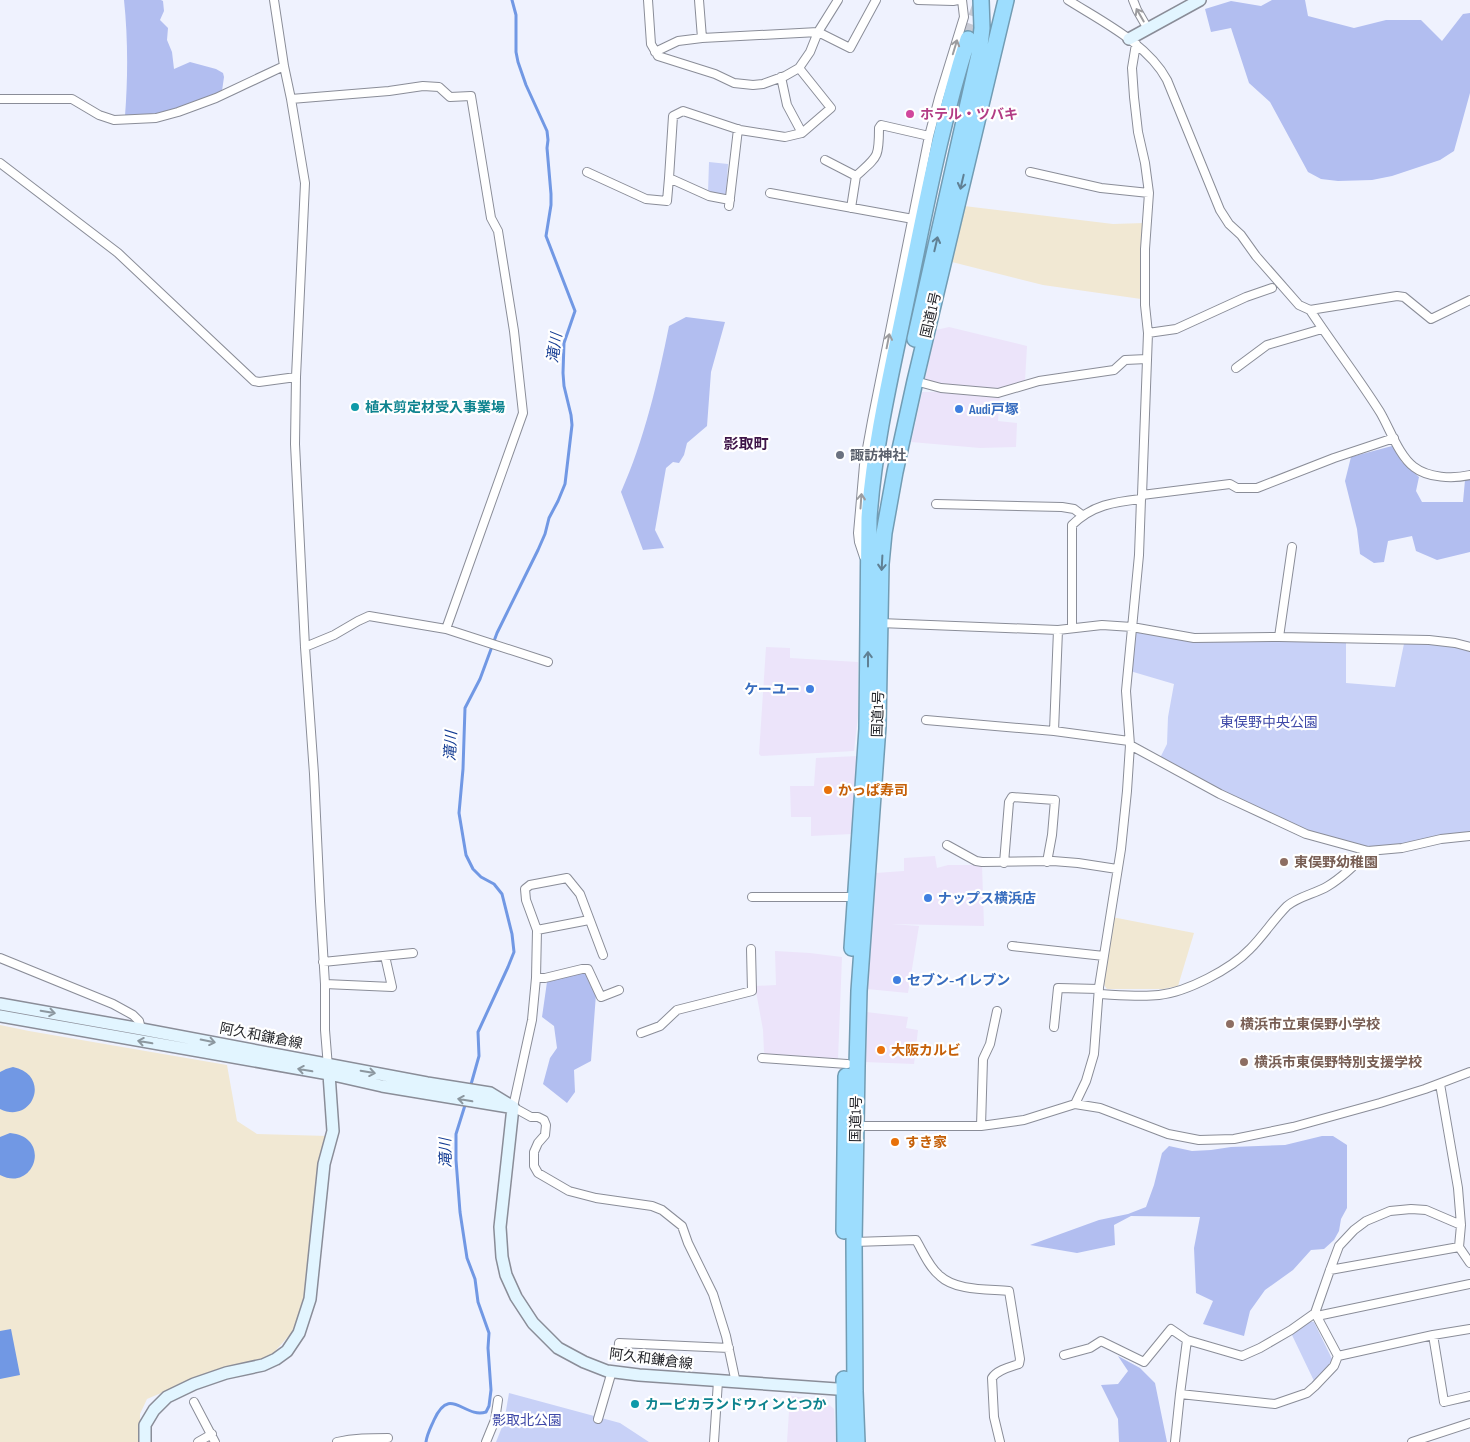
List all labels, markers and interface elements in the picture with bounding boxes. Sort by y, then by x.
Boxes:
one-way arrow [1135,7,1145,22]
one-way arrow [950,39,960,55]
place label: ホテル・ツバキ [920,106,1018,123]
marker: ホテル・ツバキ [904,108,916,120]
one-way arrow [957,173,966,189]
one-way arrow [932,236,941,252]
street label: 国道1号 [917,290,945,340]
water label: 滝川 [544,330,567,364]
one-way arrow [884,334,893,350]
place label: 植木剪定材受入事業場 [365,399,505,416]
marker: 植木剪定材受入事業場 [349,401,361,413]
place label: Audi戸塚 [968,401,1019,418]
marker: Audi戸塚 [953,403,965,415]
district label: 影取町 [723,435,769,454]
place label: 諏訪神社 [850,447,906,464]
marker: 諏訪神社 [834,449,846,461]
one-way arrow [856,494,865,510]
one-way arrow [877,554,886,570]
one-way arrow [863,651,873,668]
place label: ケーユー [744,681,800,698]
marker: ケーユー [804,683,816,695]
street label: 国道1号 [869,690,887,738]
park label: 東俣野中央公園 [1220,714,1318,731]
water label: 滝川 [441,729,461,761]
place label: かっぱ寿司 [838,782,908,799]
marker: かっぱ寿司 [822,784,834,796]
place label: 東俣野幼稚園 [1294,854,1378,871]
marker: 東俣野幼稚園 [1278,856,1290,868]
place label: ナップス横浜店 [938,890,1036,907]
marker: ナップス横浜店 [922,892,934,904]
place label: セブン-イレブン [907,972,1010,989]
marker: セブン-イレブン [891,974,903,986]
one-way arrow [40,1008,56,1018]
place label: 横浜市立東俣野小学校 [1240,1016,1380,1033]
marker: 横浜市立東俣野小学校 [1224,1018,1236,1030]
street label: 阿久和鎌倉線 [218,1020,304,1052]
one-way arrow [137,1037,153,1047]
one-way arrow [200,1037,216,1047]
place label: 大阪カルビ [891,1042,961,1059]
marker: 大阪カルビ [875,1044,887,1056]
place label: 横浜市東俣野特別支援学校 [1254,1054,1422,1071]
marker: 横浜市東俣野特別支援学校 [1238,1056,1250,1068]
one-way arrow [298,1064,314,1074]
one-way arrow [359,1067,375,1077]
one-way arrow [457,1094,473,1104]
street label: 国道1号 [847,1095,865,1143]
place label: すき家 [905,1134,947,1151]
water label: 滝川 [436,1136,456,1168]
marker: すき家 [889,1136,901,1148]
street label: 阿久和鎌倉線 [608,1345,694,1373]
place label: カーピカランドウィンとつか [645,1396,826,1413]
marker: カーピカランドウィンとつか [629,1398,641,1410]
park label: 影取北公園 [492,1412,562,1429]

